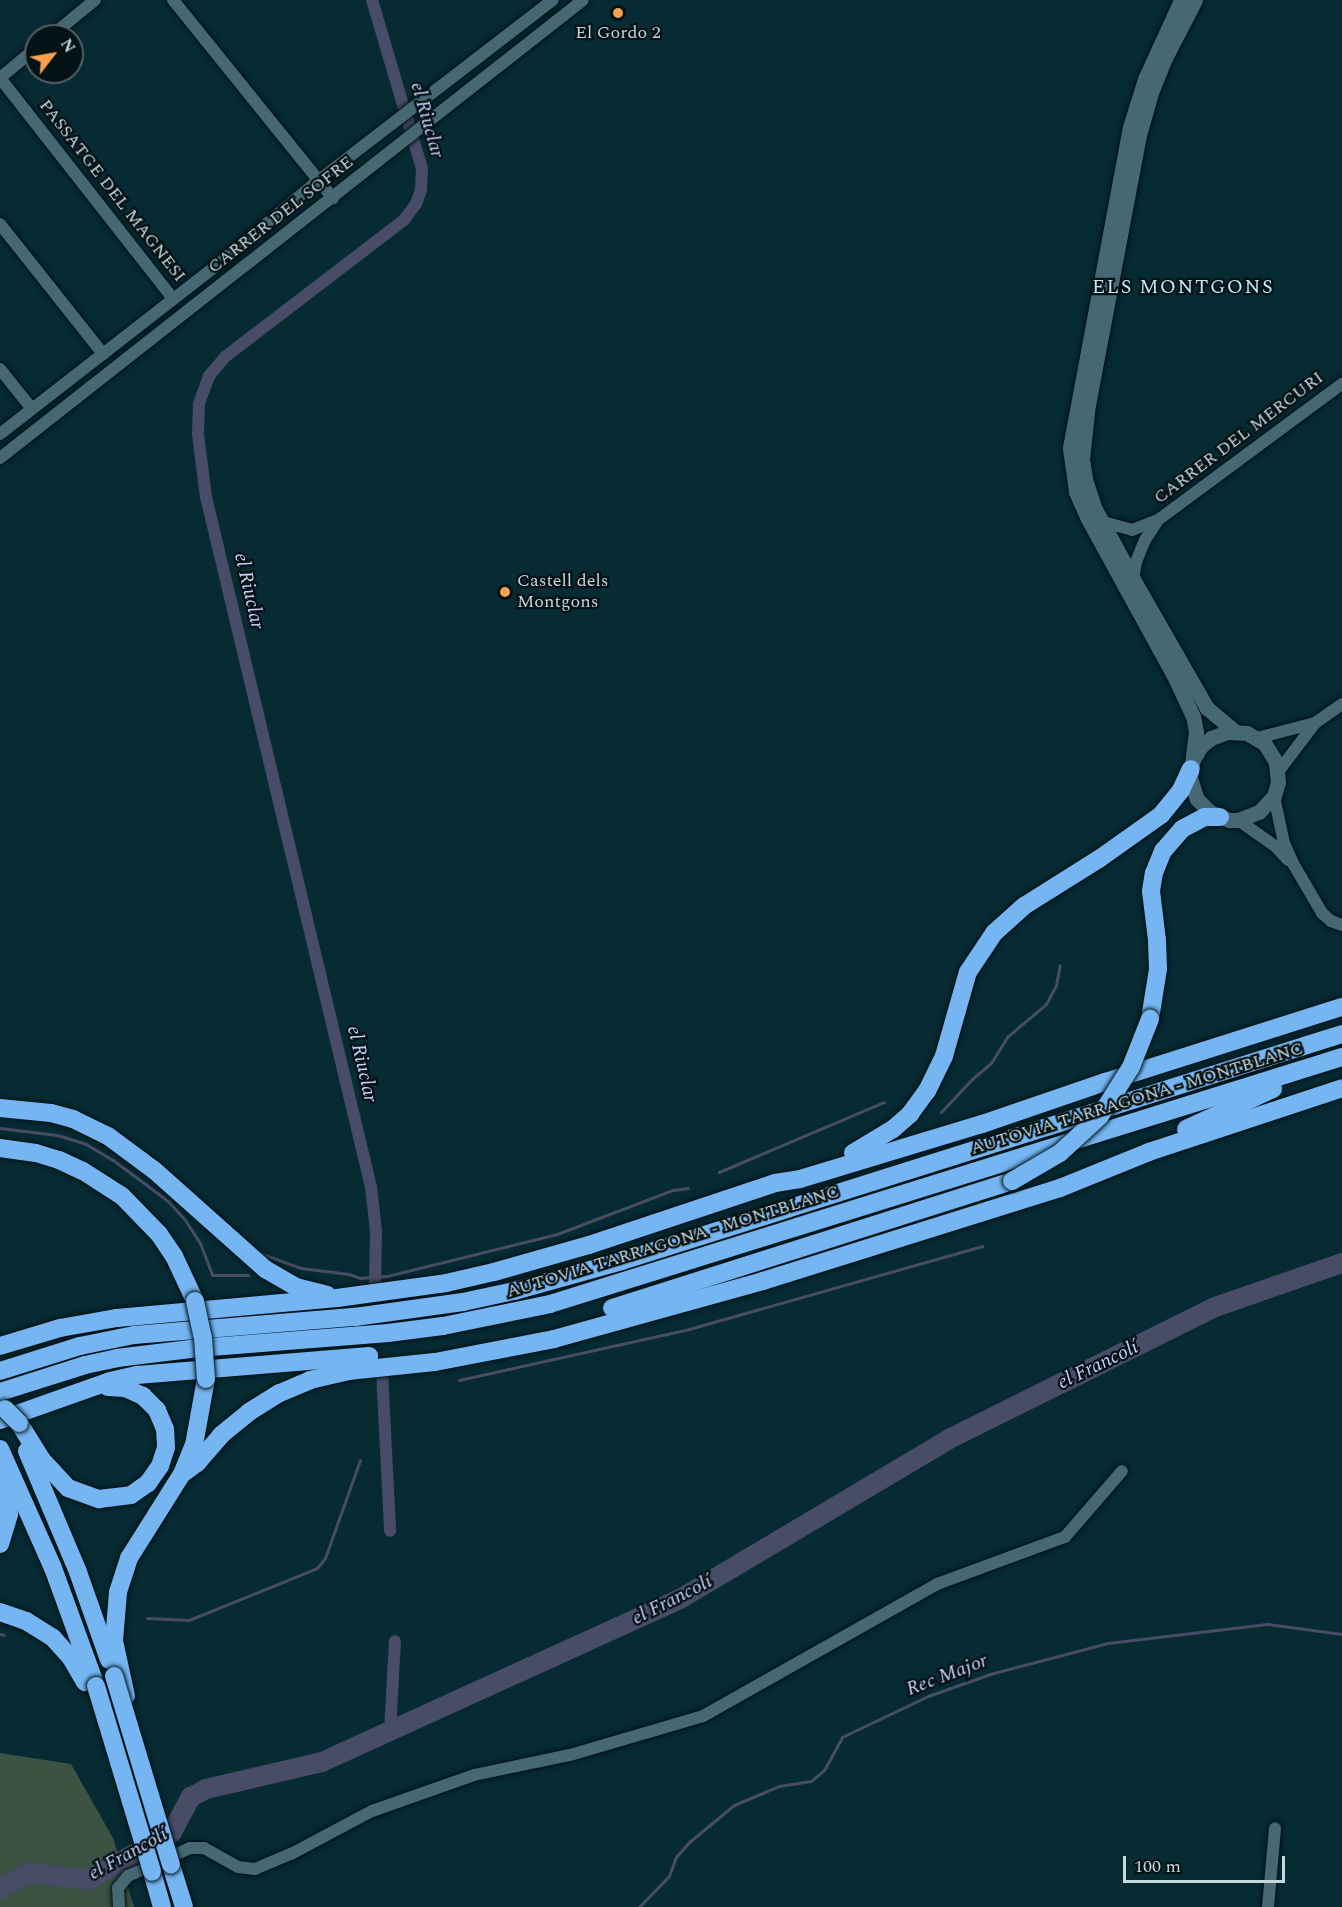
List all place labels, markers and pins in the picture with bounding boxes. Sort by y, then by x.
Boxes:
marker: El Gordo 2 [611,6,625,20]
place label: El Gordo 2 [575,22,661,44]
place label: Castell dels Montgons [517,571,608,614]
marker: Castell dels Montgons [498,585,512,599]

